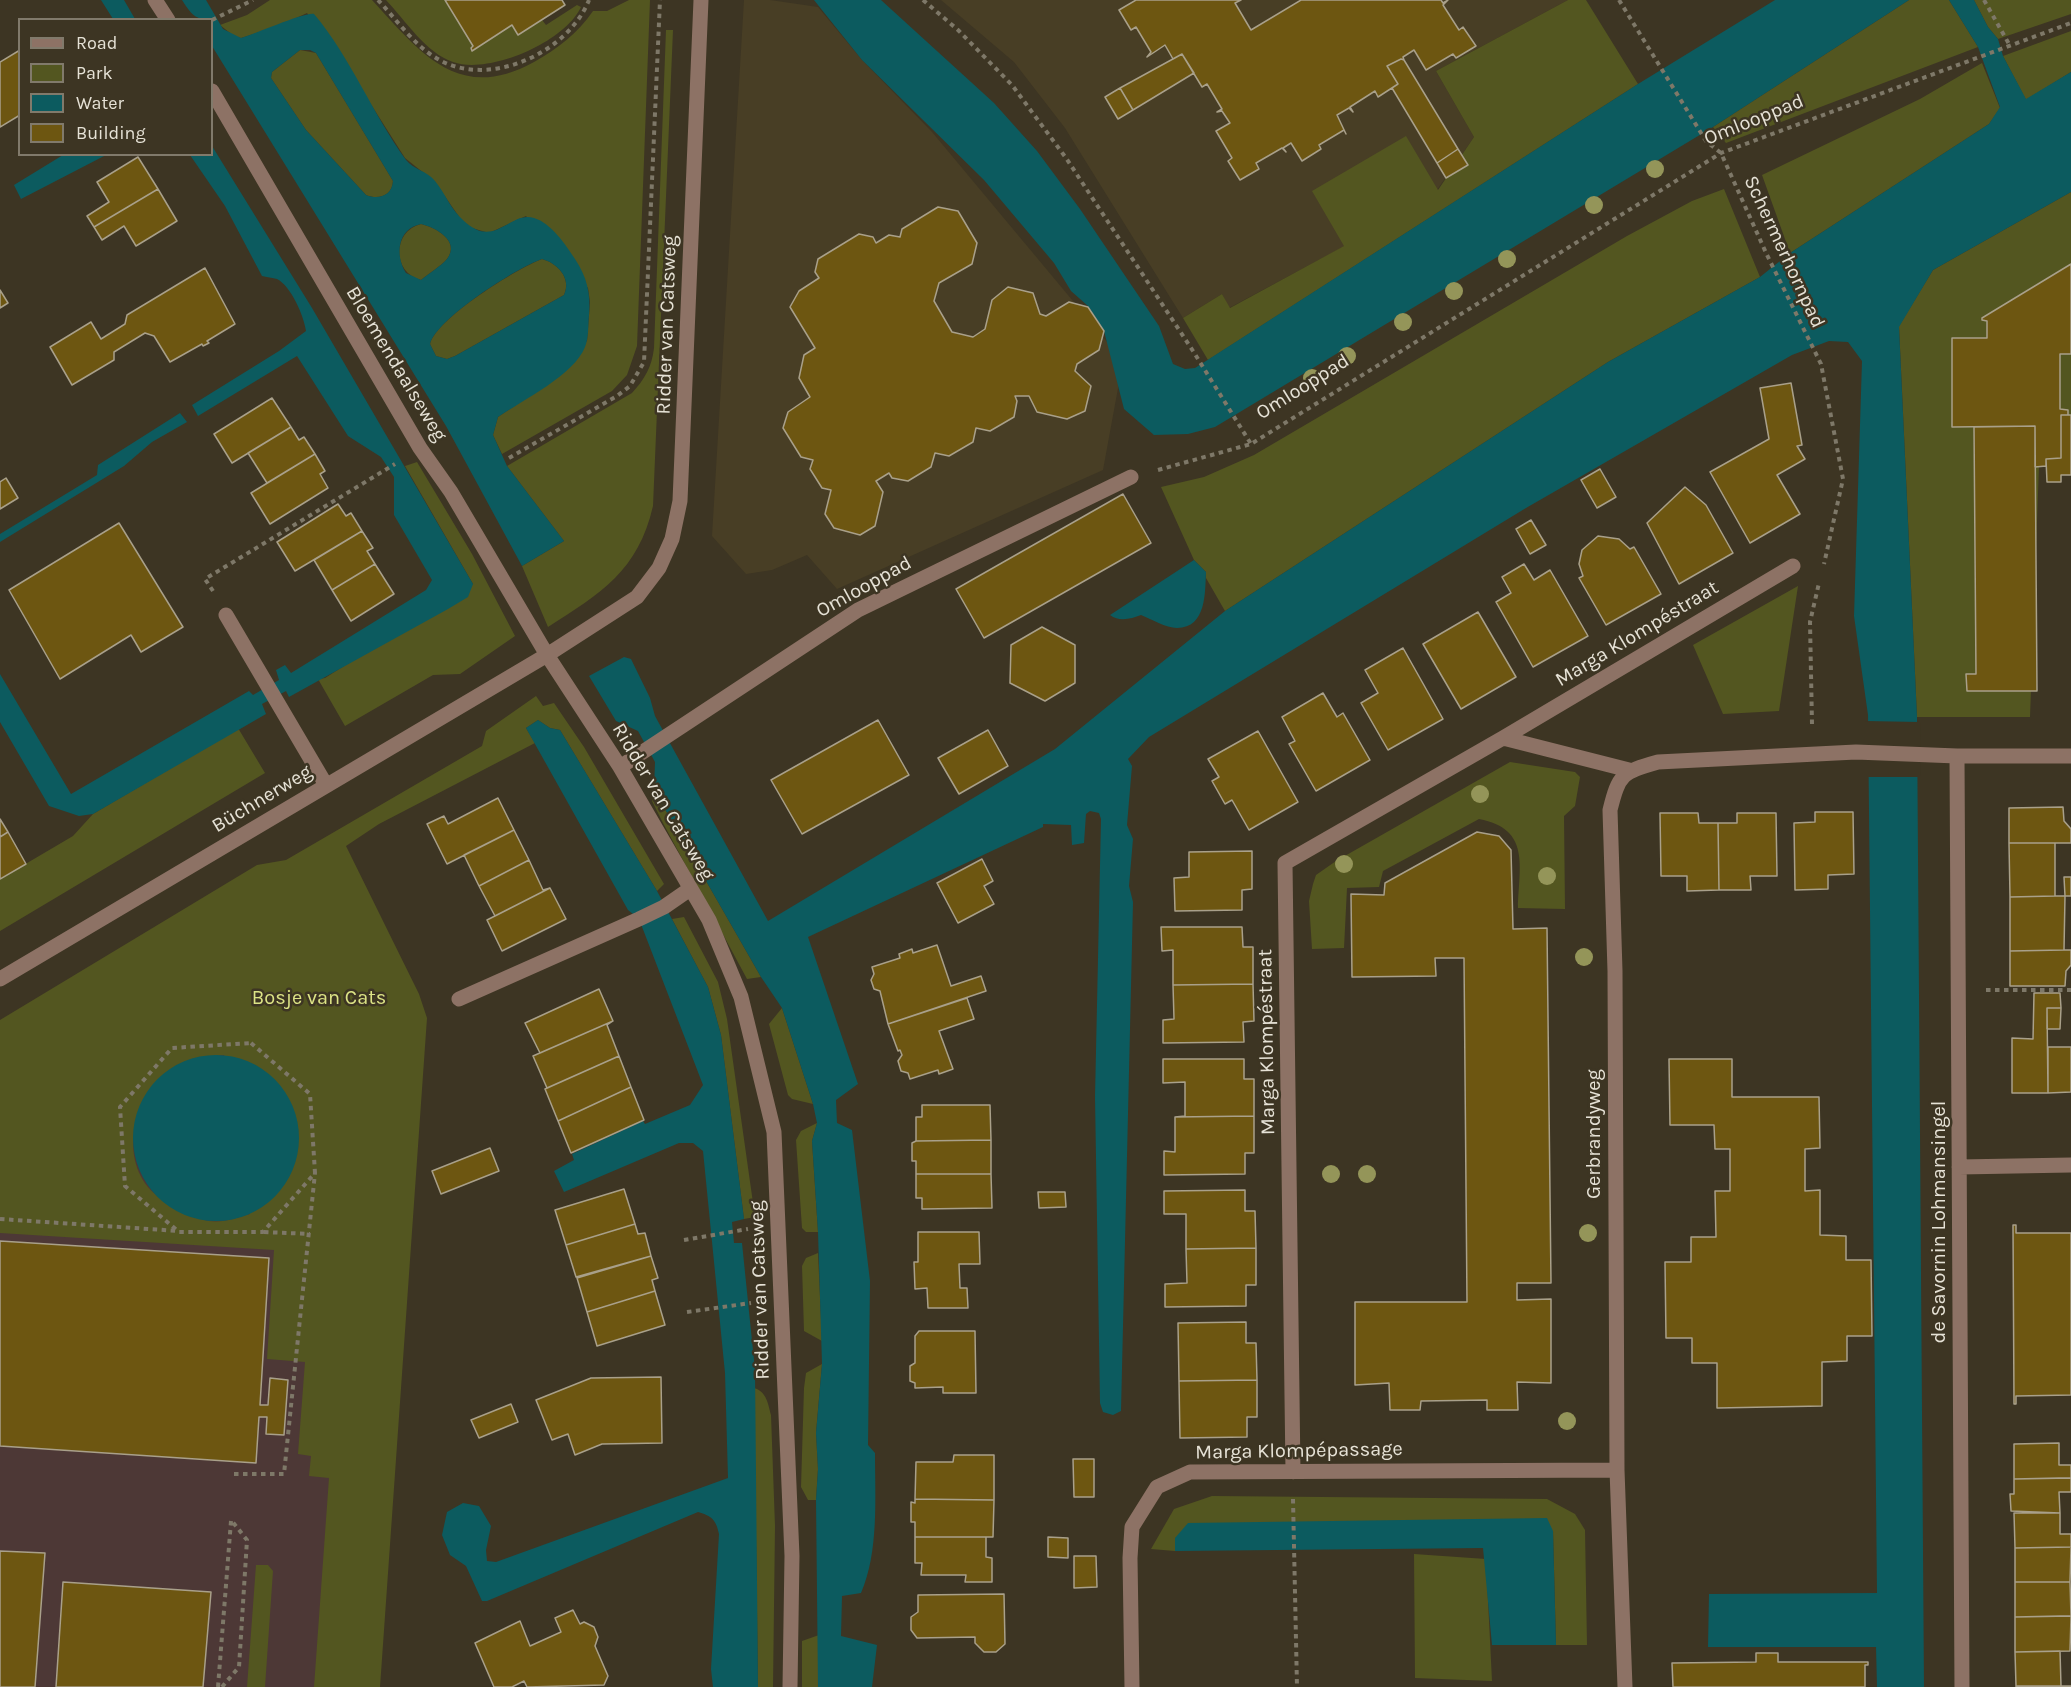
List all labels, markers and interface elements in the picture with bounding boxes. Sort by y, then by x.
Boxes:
legend [18,18,213,156]
text: Road [76,32,117,54]
text: Park [76,62,113,84]
street label: Omlooppad [1701,89,1807,151]
text: Water [76,92,124,114]
text: Building [76,122,146,144]
street label: Schermerhornpad [1738,172,1830,332]
street label: Ridder van Catsweg [652,235,682,415]
street label: Bloemendaalseweg [340,282,452,446]
street label: Omlooppad [1252,349,1354,425]
street label: Omlooppad [812,551,916,623]
street label: Marga Klompéstraat [1551,576,1723,692]
street label: Ridder van Catsweg [607,719,719,885]
street label: Büchnerweg [208,760,316,838]
street label: Marga Klompéstraat [1253,949,1281,1135]
park label: Bosje van Cats [252,986,386,1010]
street label: Gerbrandyweg [1582,1069,1606,1199]
street label: de Savornin Lohmansingel [1927,1101,1951,1343]
street label: Ridder van Catsweg [745,1200,775,1380]
street label: Marga Klompépassage [1195,1437,1403,1465]

